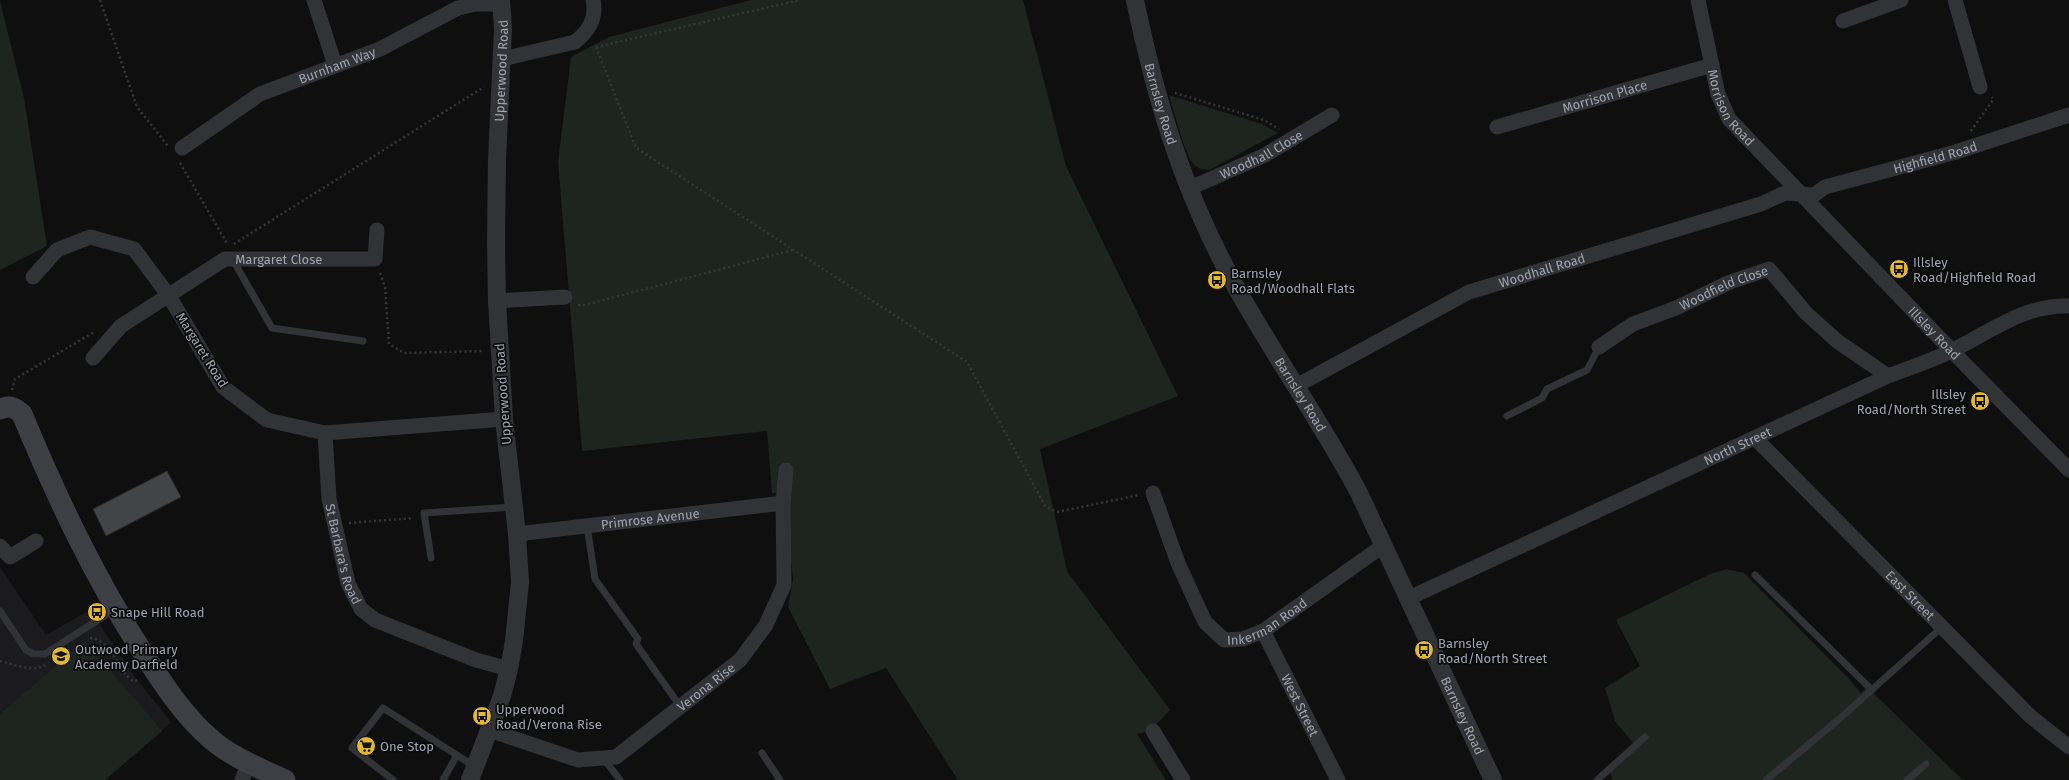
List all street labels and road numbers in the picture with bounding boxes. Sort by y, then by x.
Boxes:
street label: Upperwood Road [491,19,511,122]
street label: Burnham Way [296,44,378,86]
street label: Barnsley Road [1142,61,1180,147]
street label: Morrison Road [1705,68,1758,148]
street label: Morrison Place [1560,77,1649,115]
street label: Woodhall Close [1217,127,1305,182]
street label: Highfield Road [1891,138,1979,176]
street label: Woodhall Road [1497,250,1587,290]
street label: Margaret Close [235,252,322,267]
street label: Woodfield Close [1677,262,1770,313]
street label: Illsley Road [1905,303,1964,363]
street label: Margaret Road [173,310,231,390]
street label: Upperwood Road [492,343,514,445]
street label: Barnsley Road [1272,355,1330,434]
street label: North Street [1701,424,1774,468]
street label: St Barbara's Road [323,502,365,607]
street label: Primrose Avenue [600,505,700,532]
street label: East Street [1883,567,1938,623]
street label: Inkerman Road [1226,595,1310,647]
street label: Verona Rise [674,660,738,714]
street label: West Street [1278,672,1322,739]
street label: Barnsley Road [1438,674,1488,757]

